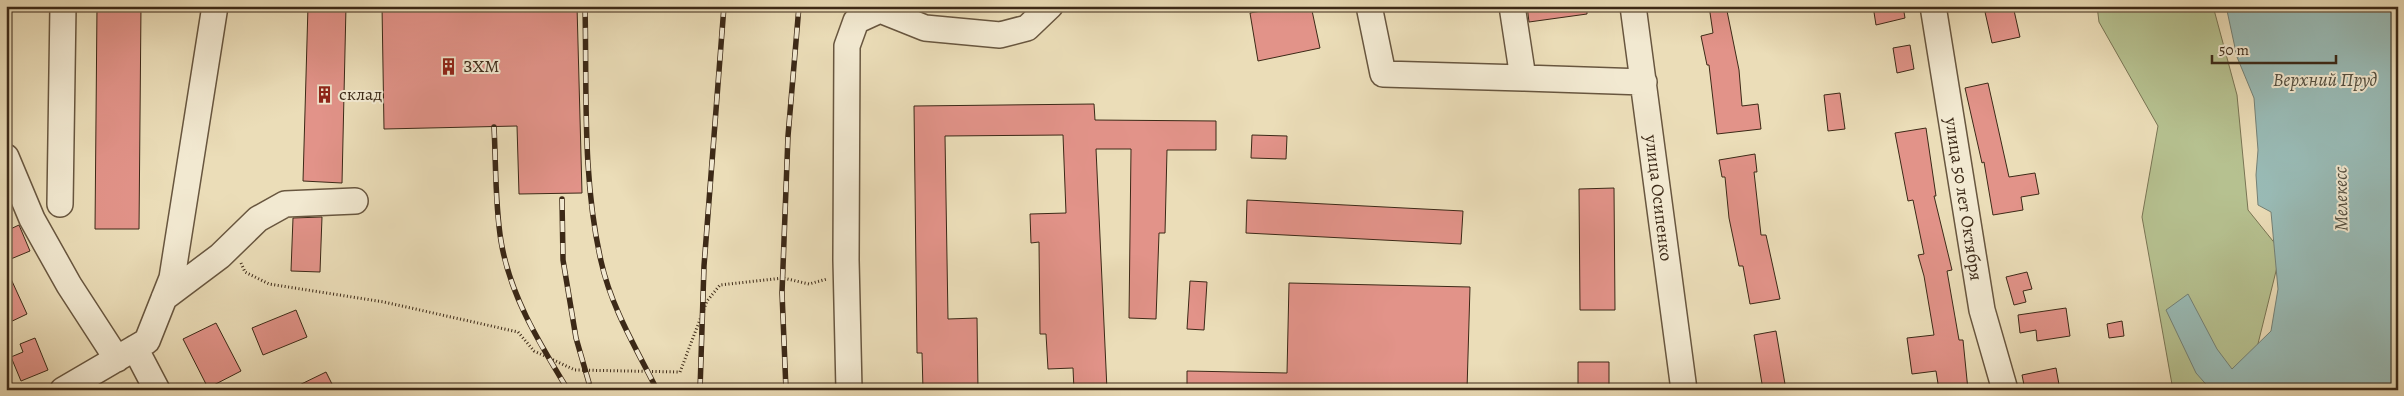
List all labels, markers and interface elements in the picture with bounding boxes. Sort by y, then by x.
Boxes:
scale bar [2212,32,2335,64]
text: 50 m [2219,40,2249,60]
place label: ЗХМ [463,54,500,78]
building icon: ЗХМ [439,56,459,76]
water label: Верхний Пруд [2273,67,2378,93]
place label: склад [339,82,382,106]
building icon: склад [315,84,335,104]
street label: улица 50 лет Октября [1939,115,1989,282]
street label: улица Осипенко [1639,132,1679,263]
water label: Мелекесс [2327,166,2355,231]

